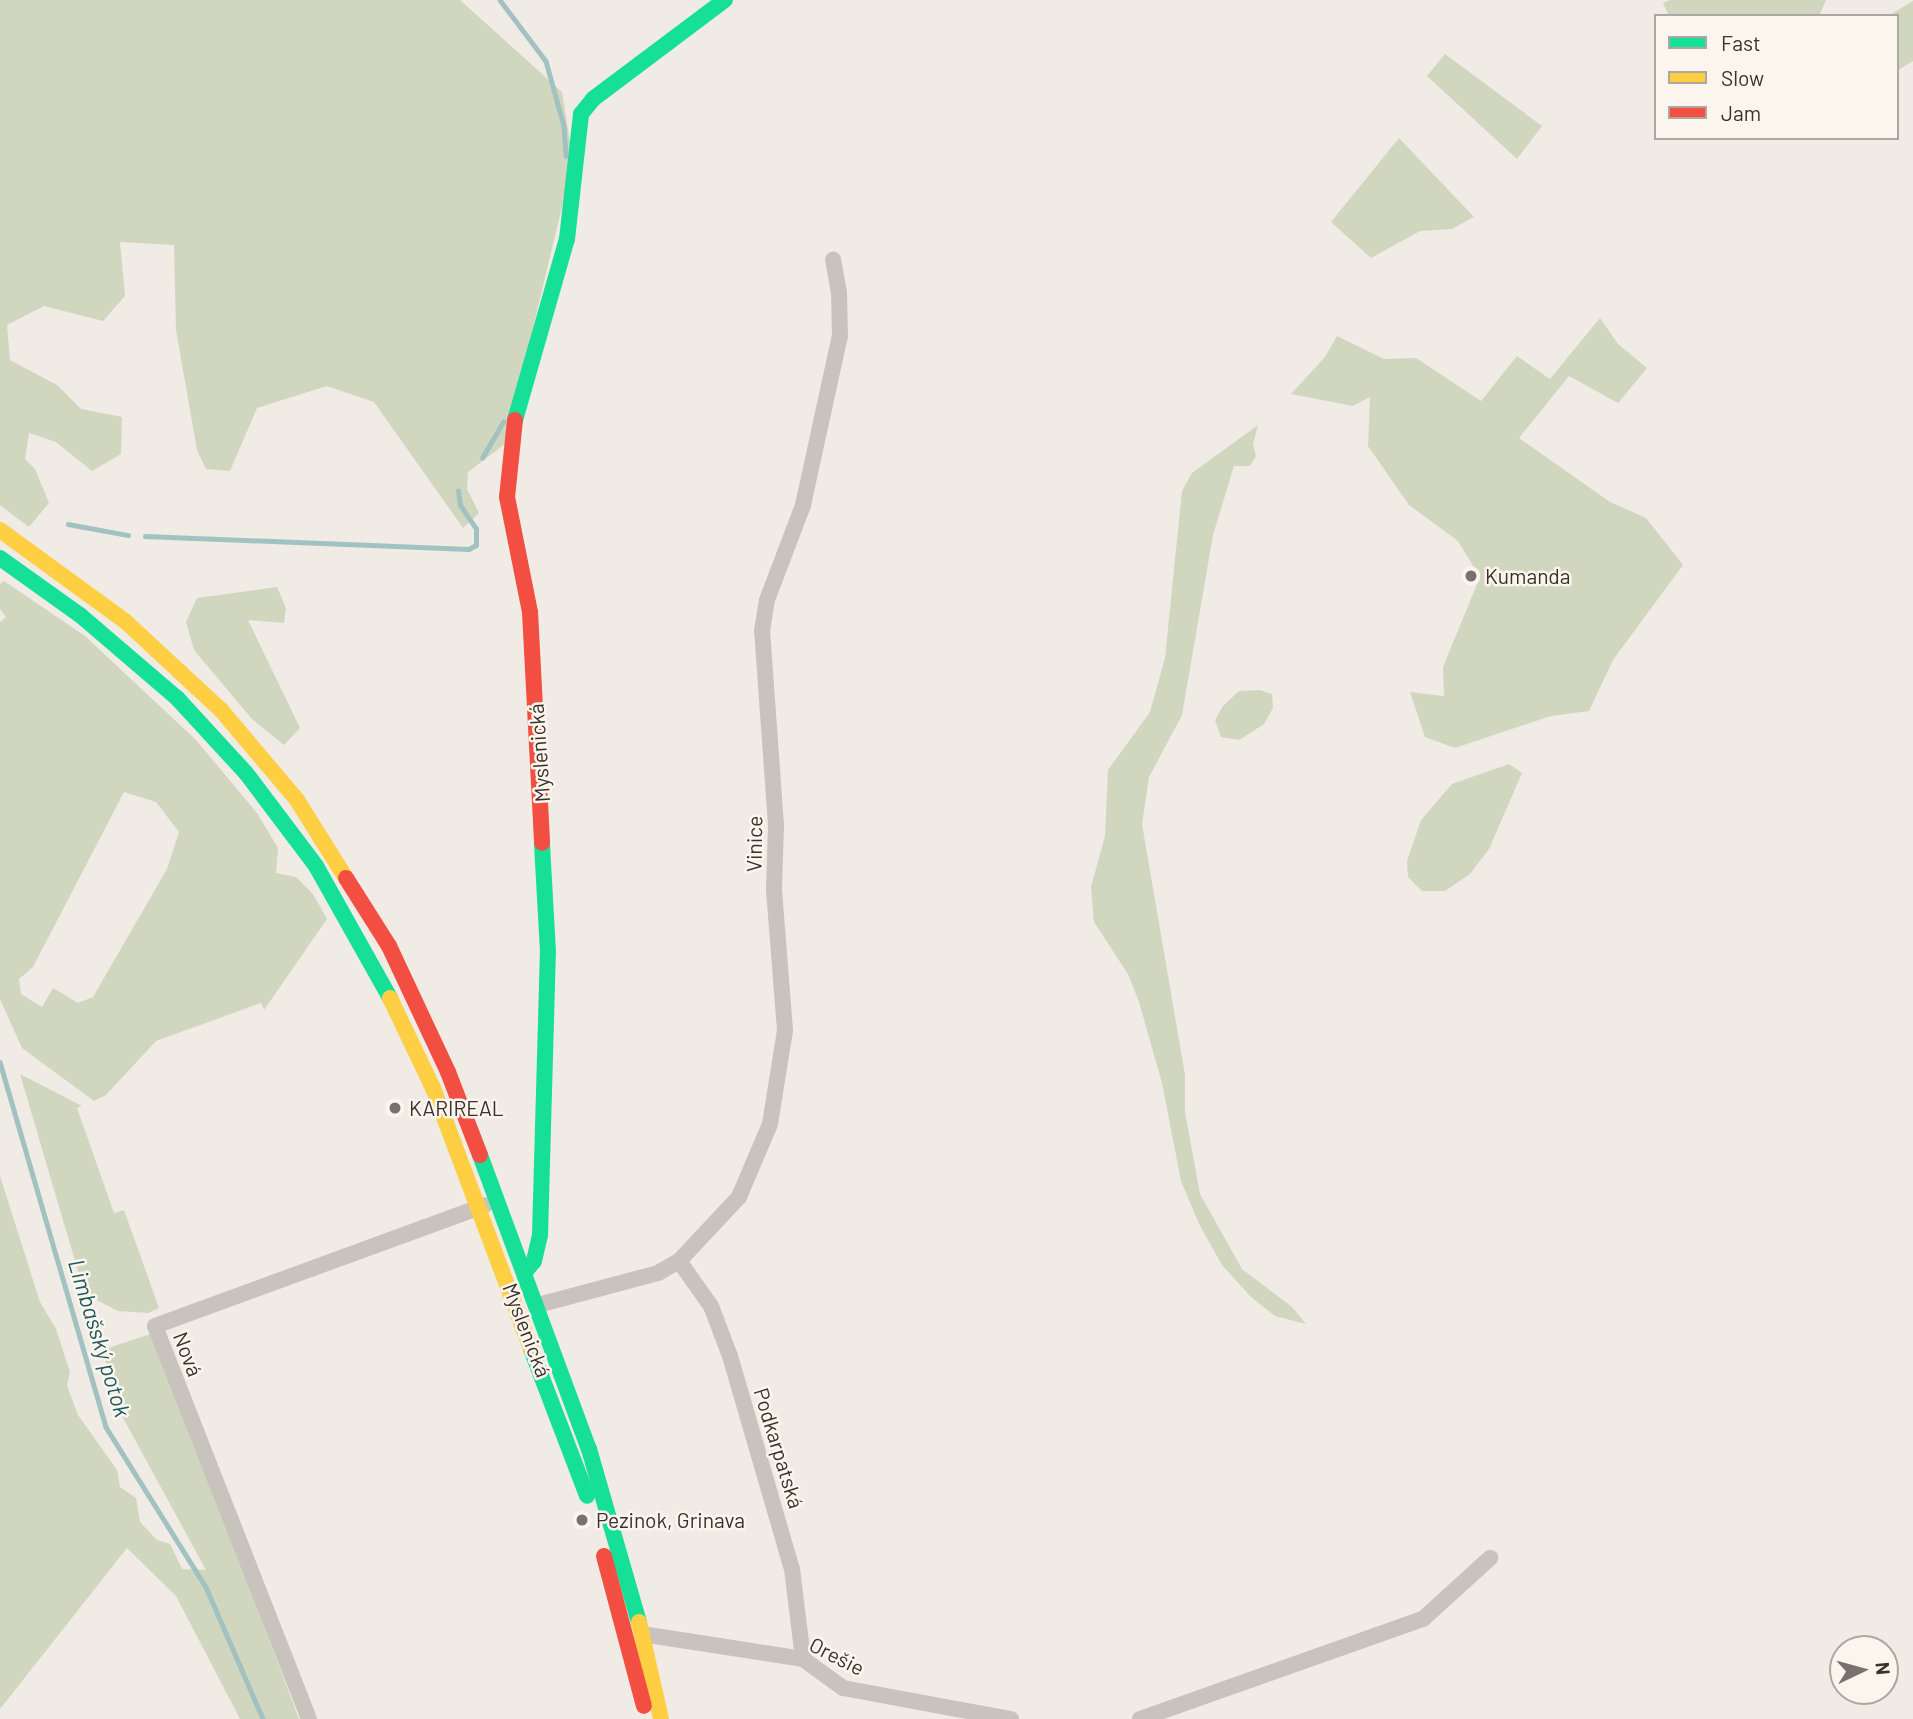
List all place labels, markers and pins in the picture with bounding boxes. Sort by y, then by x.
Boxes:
place label: Kumanda [1485,563,1571,589]
marker: Kumanda [1463,568,1479,584]
place label: KARIREAL [409,1095,504,1121]
marker: KARIREAL [387,1100,403,1116]
place label: Pezinok, Grinava [596,1507,745,1533]
marker: Pezinok, Grinava [574,1512,590,1528]

